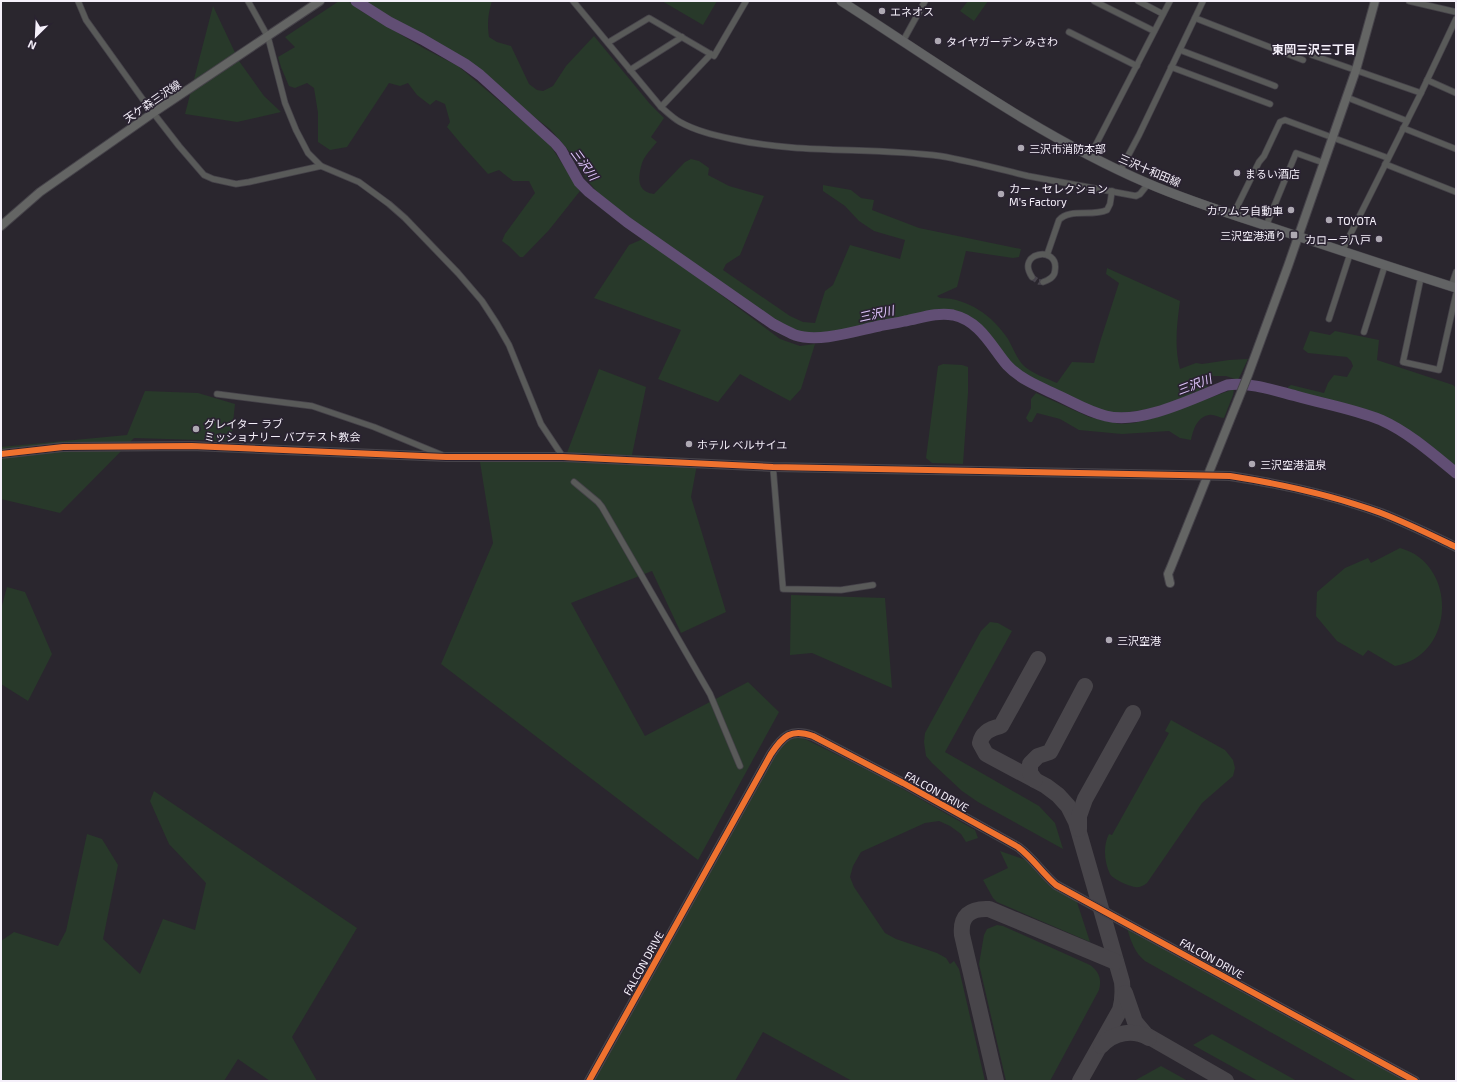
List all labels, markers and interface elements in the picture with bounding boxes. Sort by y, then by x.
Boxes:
place label: エネオス [890,5,934,18]
marker: エネオス [877,6,887,16]
north arrow [16,16,56,56]
place label: タイヤガーデン みさわ [946,35,1058,48]
marker: タイヤガーデン みさわ [933,36,943,46]
text: N [25,38,38,53]
district label: 東岡三沢三丁目 [1272,42,1356,56]
street label: 天ケ森三沢線 [121,77,183,125]
place label: 三沢市消防本部 [1029,142,1106,155]
marker: 三沢市消防本部 [1016,143,1026,153]
water label: 三沢川 [569,145,602,184]
street label: 三沢十和田線 [1117,151,1183,189]
place label: まるい酒店 [1245,167,1300,180]
marker: まるい酒店 [1232,168,1242,178]
place label: カー・セレクション M's Factory [1009,182,1108,208]
marker: カー・セレクション M's Factory [996,189,1006,199]
place label: カワムラ自動車 [1207,204,1283,217]
marker: カワムラ自動車 [1286,205,1296,215]
place label: TOYOTA [1337,214,1376,227]
marker: TOYOTA [1324,215,1334,225]
place label: 三沢空港通り [1220,229,1286,242]
marker: 三沢空港通り [1289,230,1299,240]
place label: カローラ八戸 [1305,233,1371,246]
marker: カローラ八戸 [1374,234,1384,244]
water label: 三沢川 [857,302,897,324]
water label: 三沢川 [1175,370,1215,397]
place label: グレイター ラブ ミッショナリー バプテスト教会 [204,417,360,443]
marker: グレイター ラブ ミッショナリー バプテスト教会 [191,424,201,434]
place label: ホテル ベルサイユ [697,438,787,451]
marker: ホテル ベルサイユ [684,439,694,449]
place label: 三沢空港温泉 [1260,458,1327,471]
marker: 三沢空港温泉 [1247,459,1257,469]
place label: 三沢空港 [1117,634,1161,647]
marker: 三沢空港 [1104,635,1114,645]
street label: FALCON DRIVE [903,768,971,814]
street label: FALCON DRIVE [620,929,666,997]
street label: FALCON DRIVE [1178,935,1246,981]

